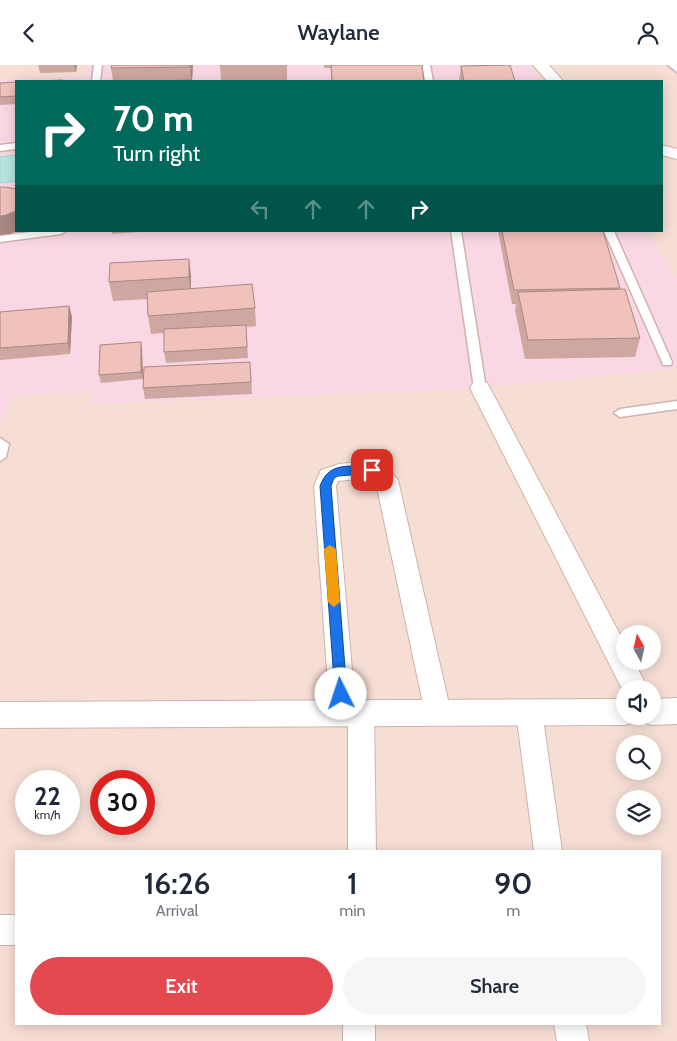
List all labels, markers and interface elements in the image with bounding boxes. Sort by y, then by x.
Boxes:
icon: back [15,19,43,47]
text: Waylane [297,19,380,46]
icon: person [634,19,662,47]
text: 70 m [113,97,194,140]
icon: right [30,100,95,165]
text: Turn right [113,140,200,167]
icon: left [246,195,274,223]
icon: ahead [299,195,327,223]
icon: ahead [352,195,380,223]
icon: right [405,195,433,223]
pin [351,449,393,491]
icon: arrive [358,456,386,484]
north arrow [616,625,661,670]
map controls [616,625,661,835]
position arrow [314,667,366,719]
button: sound [616,680,661,725]
button: search [616,735,661,780]
speed limit sign: 30 [90,770,155,835]
text: 22 [34,781,61,811]
button: layers [616,790,661,835]
text: km/h [34,807,61,822]
text: 16:26 [144,865,210,902]
text: 1 [347,865,358,902]
text: 90 [494,865,532,902]
text: Arrival [156,901,198,920]
text: min [339,901,366,920]
text: m [506,901,520,920]
button: Exit [30,957,333,1015]
button: Share [343,957,646,1015]

